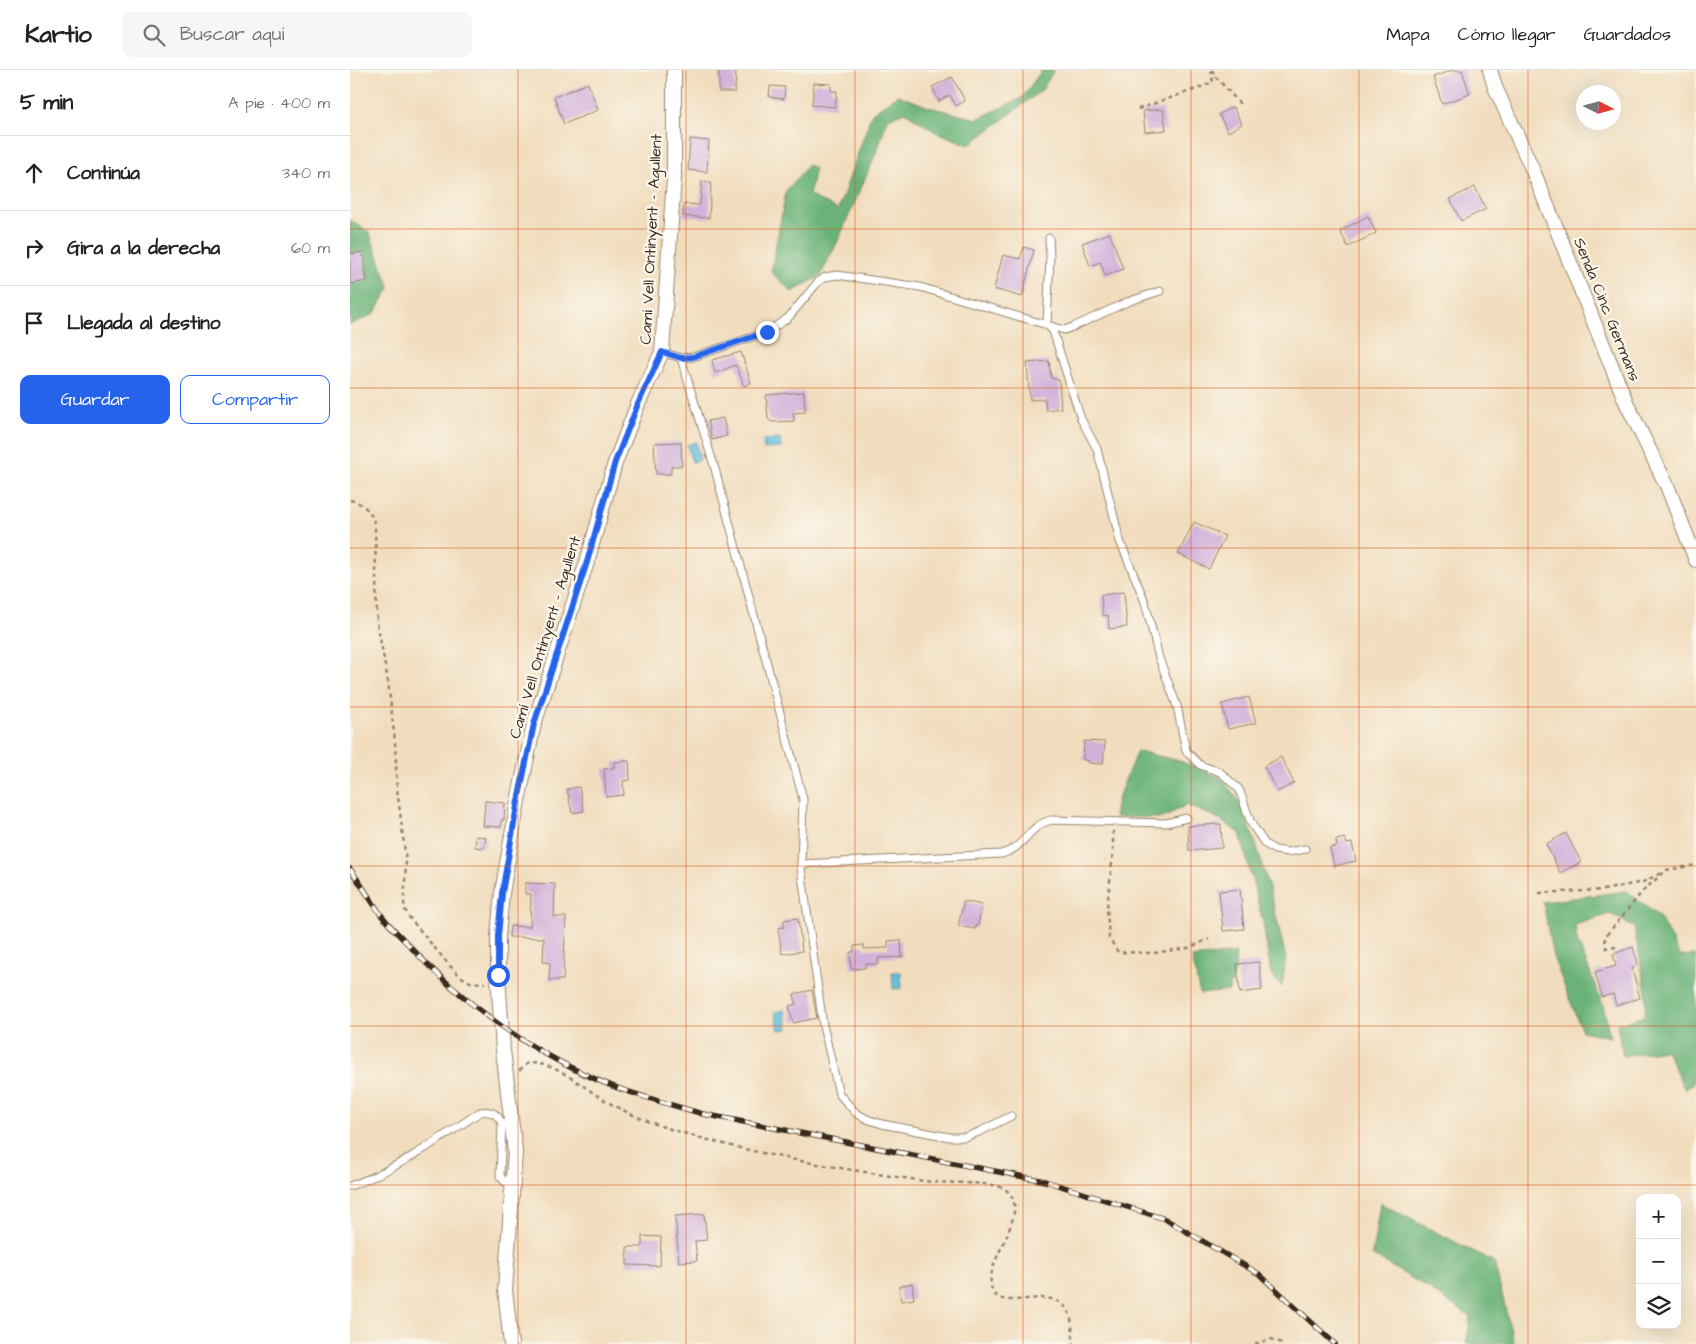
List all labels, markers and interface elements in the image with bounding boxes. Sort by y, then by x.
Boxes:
search box [122,12,472,57]
text: Kartio [25,18,92,52]
icon: search [140,21,168,49]
text: Buscar aquí [180,21,284,48]
text: Mapa [1386,22,1430,47]
text: Cómo llegar [1458,22,1556,47]
text: Guardados [1584,22,1671,47]
north arrow [1576,85,1621,130]
text: 5 min [20,88,73,117]
text: A pie · 400 m [228,92,330,114]
street label: Camí Vell Ontinyent - Agullent [634,133,669,345]
icon: ahead [20,159,48,187]
text: Continúa [67,160,140,187]
text: 340 m [282,162,330,184]
icon: right [20,234,48,262]
street label: Senda Cinc Germans [1568,234,1646,384]
text: Gira a la derecha [67,235,220,262]
text: 60 m [291,237,330,259]
icon: arrive [20,309,48,337]
text: Llegada al destino [67,310,220,337]
route end [756,321,779,344]
button: Guardar [20,375,170,424]
button: Compartir [180,375,330,424]
street label: Camí Vell Ontinyent - Agullent [504,533,587,742]
route start [487,964,510,987]
map controls [1636,1194,1681,1329]
button: + [1636,1194,1681,1239]
button: − [1636,1239,1681,1284]
button: layers [1636,1284,1681,1329]

